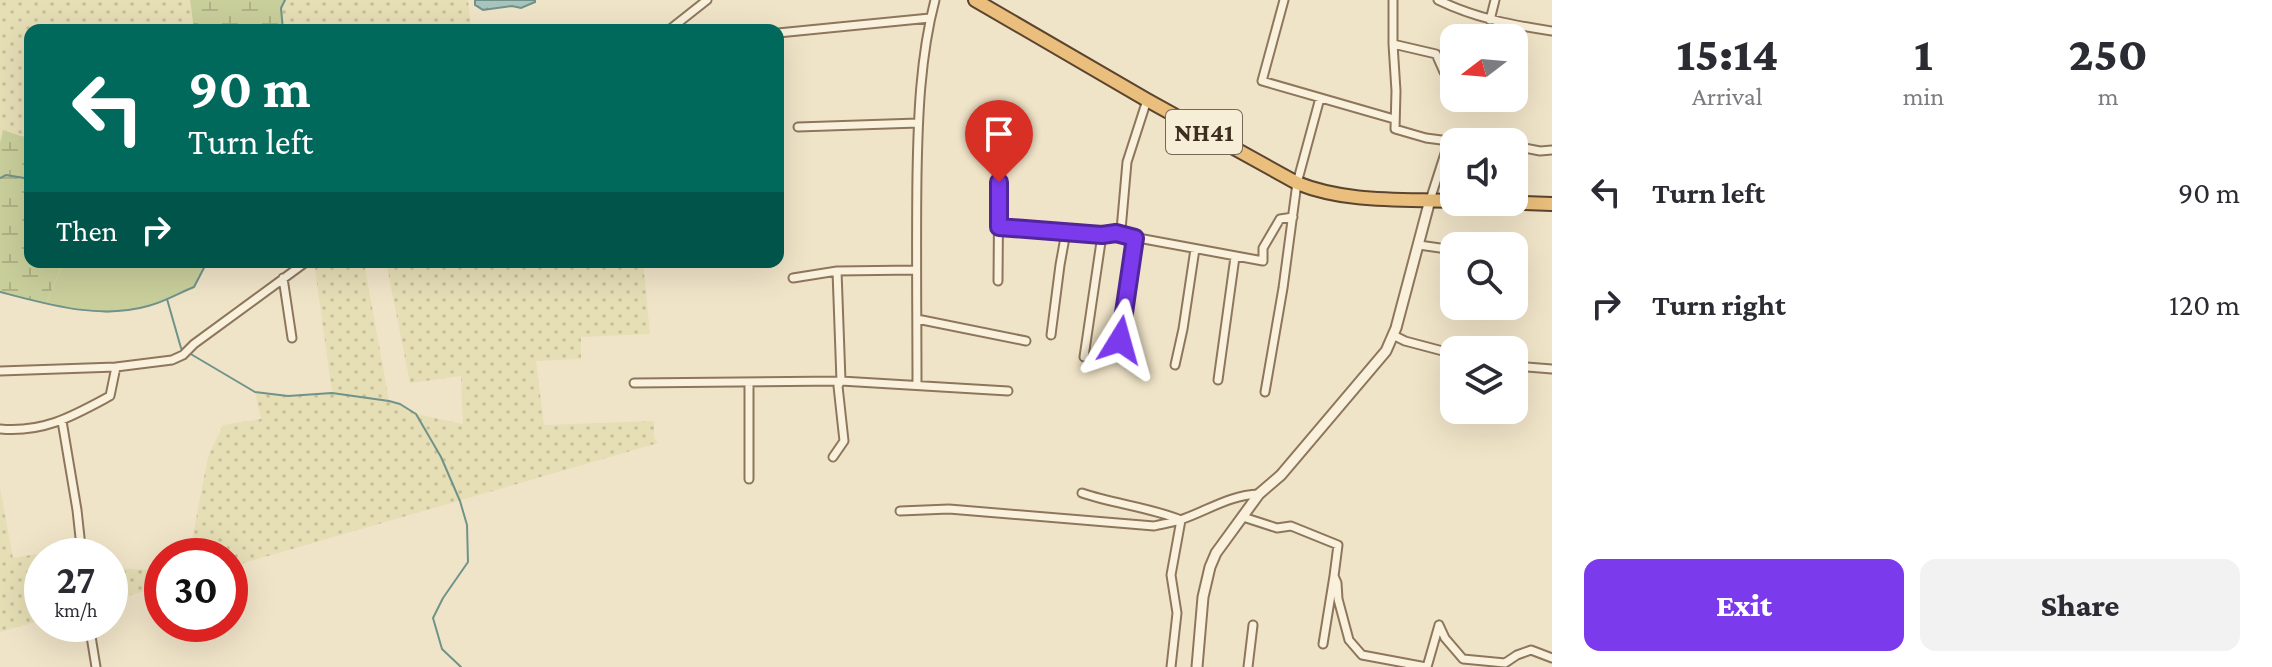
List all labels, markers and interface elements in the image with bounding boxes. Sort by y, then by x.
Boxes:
north arrow [1440,24,1528,112]
map controls [1440,24,1528,424]
text: 15:14 [1676,27,1778,80]
text: 1 [1914,27,1933,80]
text: 250 [2069,27,2148,80]
icon: left [56,56,160,160]
text: 90 m [188,57,311,119]
text: Arrival [1692,82,1763,111]
text: min [1903,82,1944,111]
text: m [2098,82,2119,111]
pin [965,100,1033,182]
road number: NH41 [1166,110,1242,154]
icon: arrive [977,112,1021,156]
text: Turn left [188,122,313,162]
button: sound [1440,128,1528,216]
icon: left [1584,170,1628,214]
text: Turn left [1652,176,1765,209]
text: 90 m [2178,176,2240,209]
icon: right [134,208,178,252]
text: Then [56,214,118,247]
button: search [1440,232,1528,320]
icon: right [1584,282,1628,326]
text: Turn right [1652,288,1786,321]
text: 120 m [2169,288,2240,321]
position arrow [1078,298,1162,382]
button: layers [1440,336,1528,424]
speed limit sign: 30 [144,538,248,642]
text: 27 [57,557,95,602]
button: Exit [1584,559,1904,651]
button: Share [1920,559,2240,651]
text: km/h [54,599,98,621]

